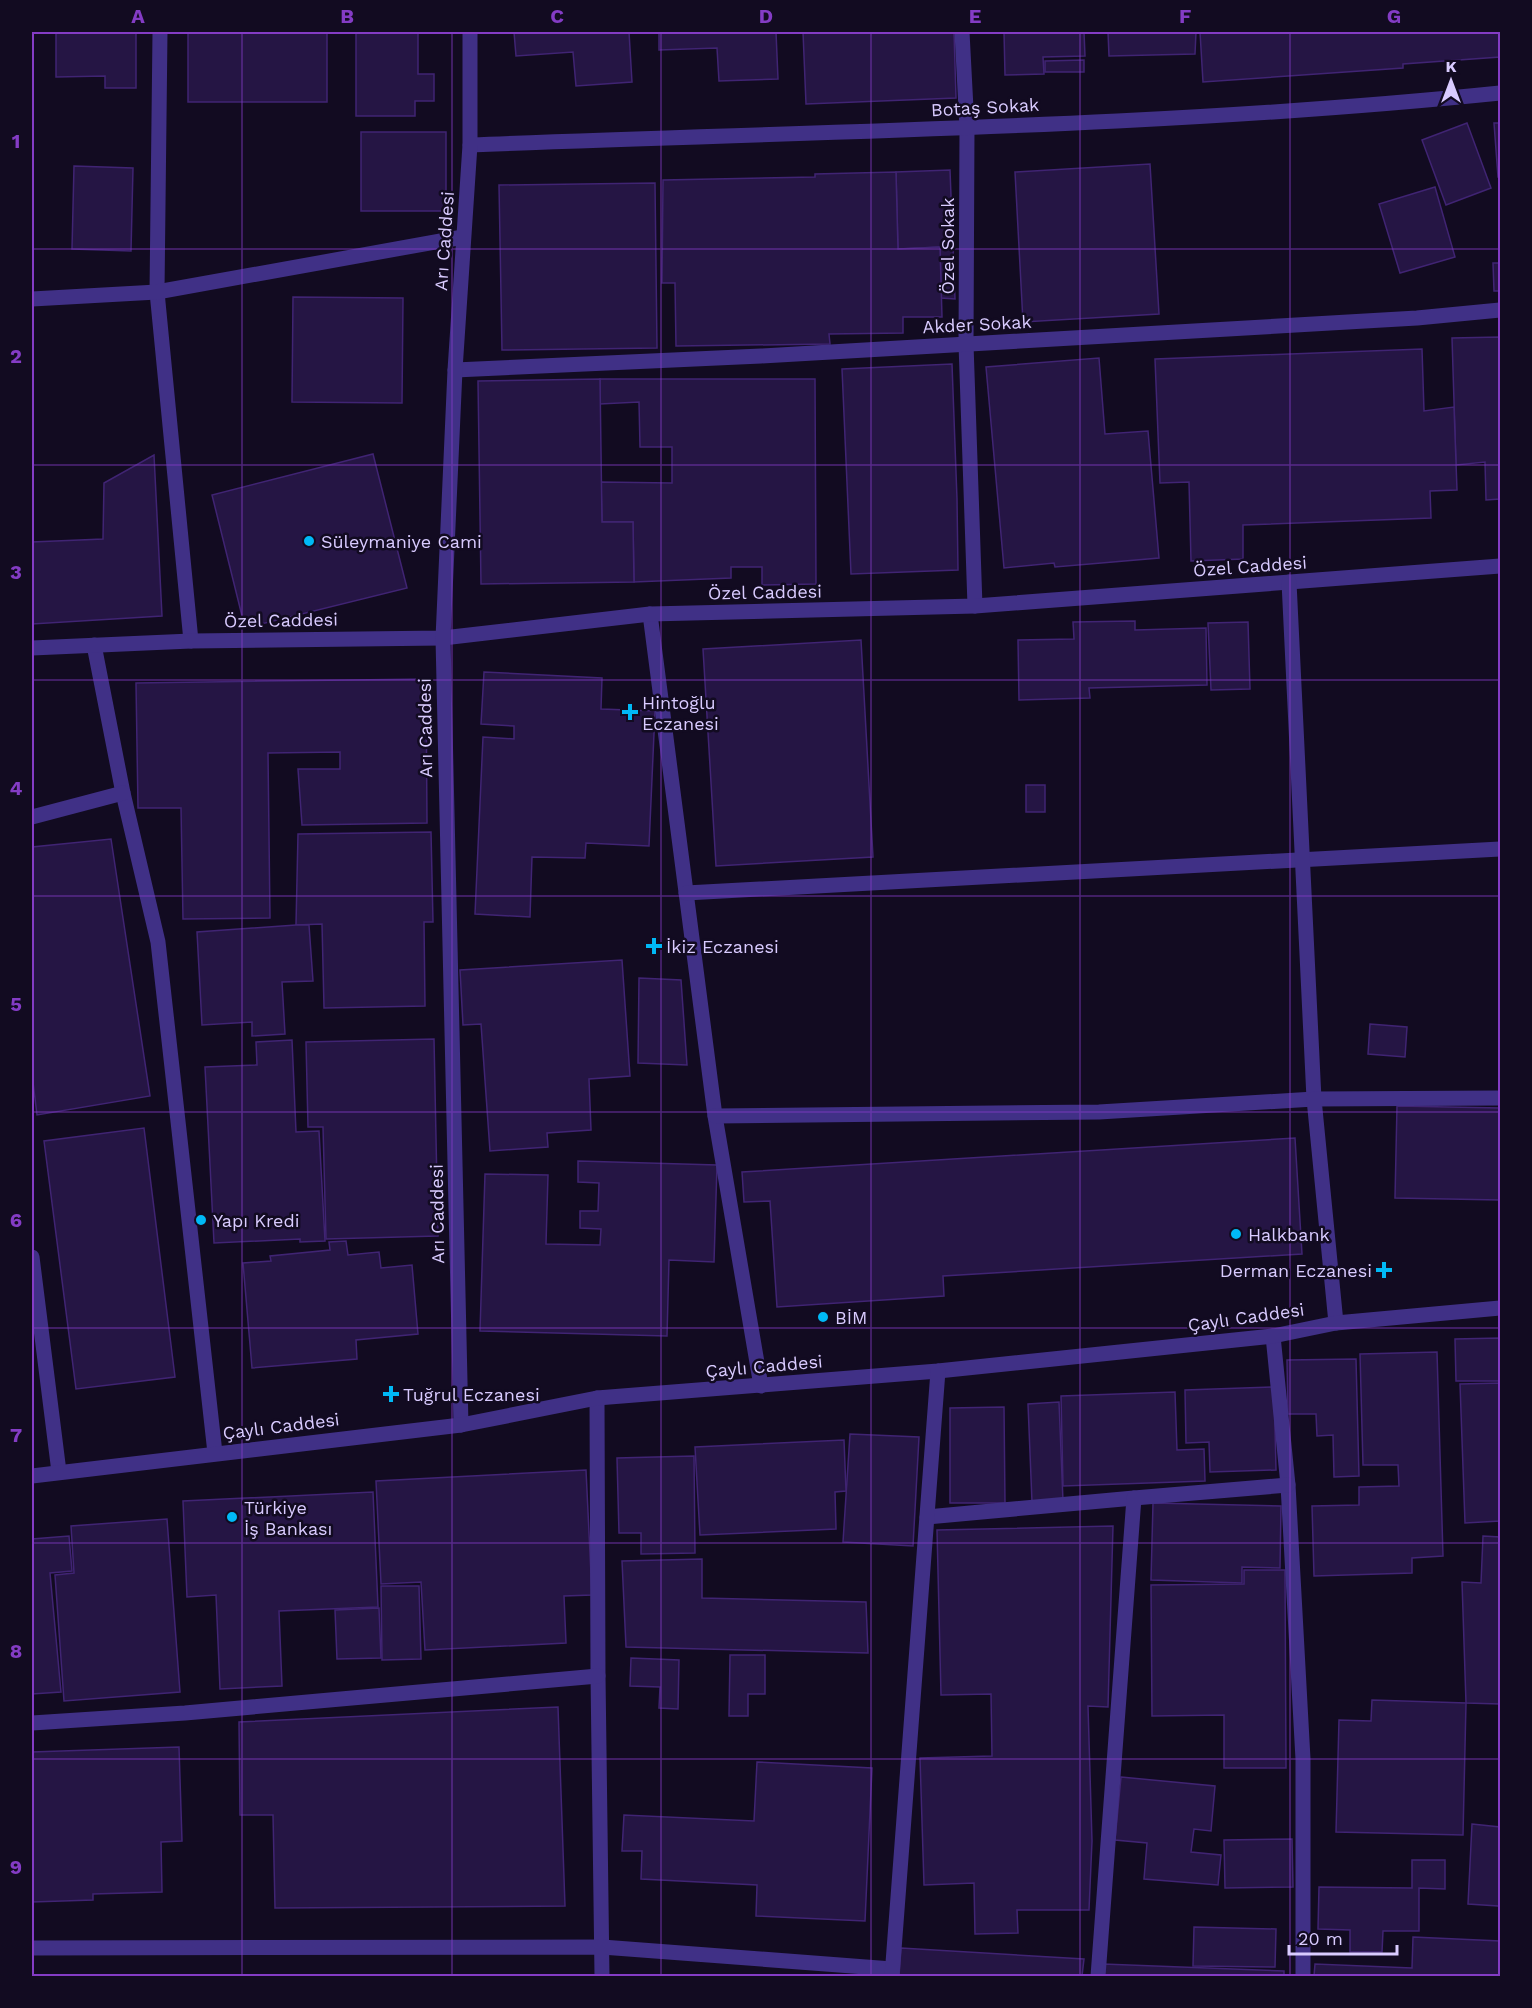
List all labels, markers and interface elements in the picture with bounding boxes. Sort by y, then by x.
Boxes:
text: A [131,4,145,28]
text: B [340,4,354,28]
text: C [550,4,564,28]
text: D [759,4,773,28]
text: E [969,4,981,28]
text: F [1179,4,1191,28]
text: G [1387,4,1401,28]
north arrow [1421,51,1481,111]
text: K [1445,57,1457,76]
street label: Botaş Sokak [930,94,1040,120]
text: 1 [12,129,20,153]
street label: Arı Caddesi [430,190,458,292]
street label: Özel Sokak [937,198,958,294]
street label: Akder Sokak [922,311,1032,337]
text: 2 [10,344,22,368]
place label: Süleymaniye Cami [321,531,482,552]
marker: Süleymaniye Cami [302,534,316,548]
street label: Özel Caddesi [1192,552,1308,580]
text: 3 [10,560,22,584]
street label: Özel Caddesi [708,581,822,603]
street label: Özel Caddesi [224,609,338,631]
street label: Arı Caddesi [414,678,436,778]
place label: Hintoğlu Eczanesi [642,692,719,734]
marker: Hintoğlu Eczanesi [623,705,637,719]
text: 4 [10,776,23,800]
place label: İkiz Eczanesi [666,936,779,957]
marker: İkiz Eczanesi [647,939,661,953]
text: 5 [10,992,22,1016]
street label: Arı Caddesi [426,1164,448,1264]
text: 6 [10,1208,22,1232]
place label: Yapı Kredi [213,1210,299,1231]
marker: Yapı Kredi [194,1213,208,1227]
place label: Halkbank [1248,1224,1330,1245]
marker: Halkbank [1229,1227,1243,1241]
place label: Derman Eczanesi [1220,1260,1372,1281]
marker: Derman Eczanesi [1377,1263,1391,1277]
street label: Çaylı Caddesi [1186,1298,1306,1336]
place label: BİM [835,1307,867,1328]
marker: BİM [816,1310,830,1324]
street label: Çaylı Caddesi [705,1350,823,1382]
place label: Tuğrul Eczanesi [403,1384,540,1405]
marker: Tuğrul Eczanesi [384,1387,398,1401]
street label: Çaylı Caddesi [221,1408,341,1444]
text: 7 [10,1423,22,1447]
place label: Türkiye İş Bankası [244,1497,332,1539]
marker: Türkiye İş Bankası [225,1510,239,1524]
text: 8 [10,1639,22,1663]
text: 9 [10,1855,22,1879]
scale bar [1289,1918,1397,1956]
text: 20 m [1298,1928,1343,1949]

